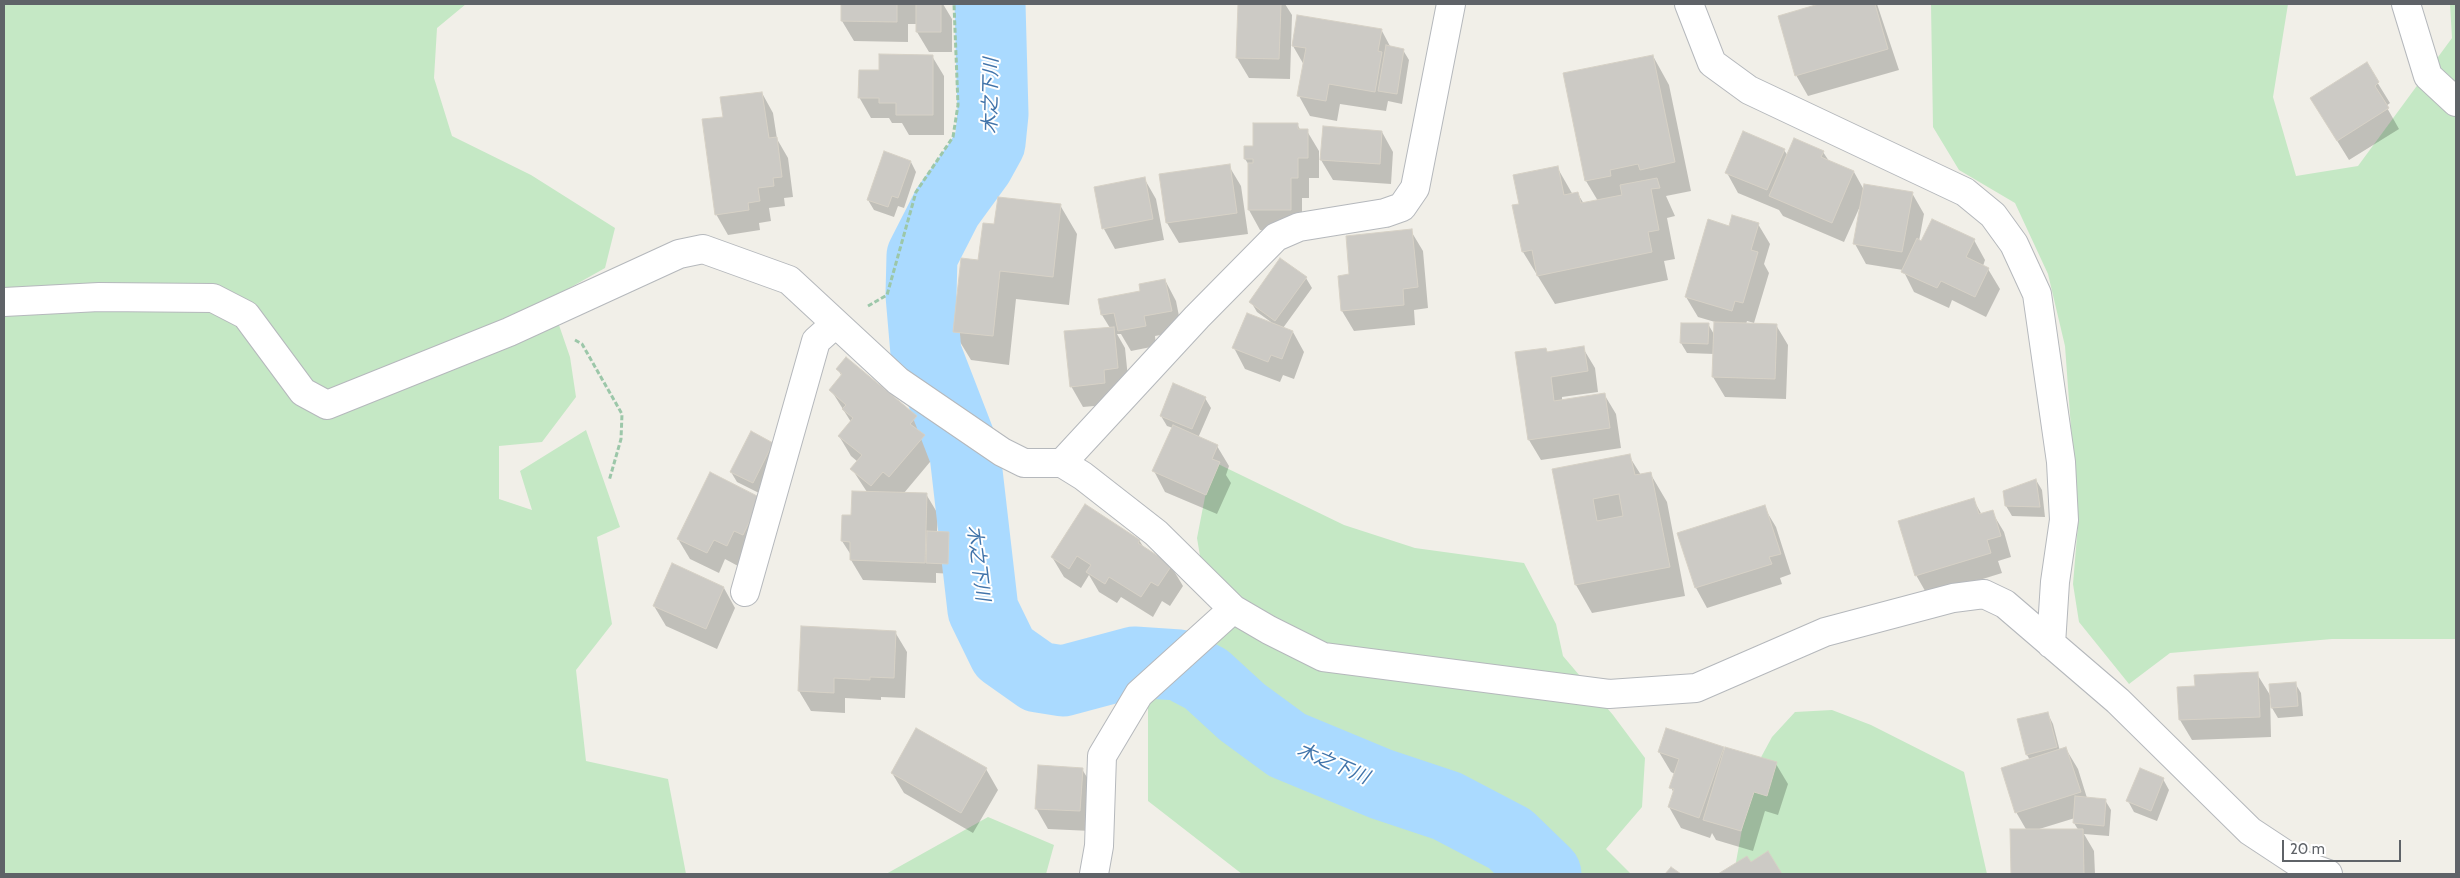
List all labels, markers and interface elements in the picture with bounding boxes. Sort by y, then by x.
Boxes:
water label: 木之下川 [979,58,1003,134]
water label: 木之下川 [962,524,994,602]
water label: 木之下川 [1294,739,1372,789]
scale bar [2285,830,2404,862]
text: 20 m [2290,840,2325,858]

